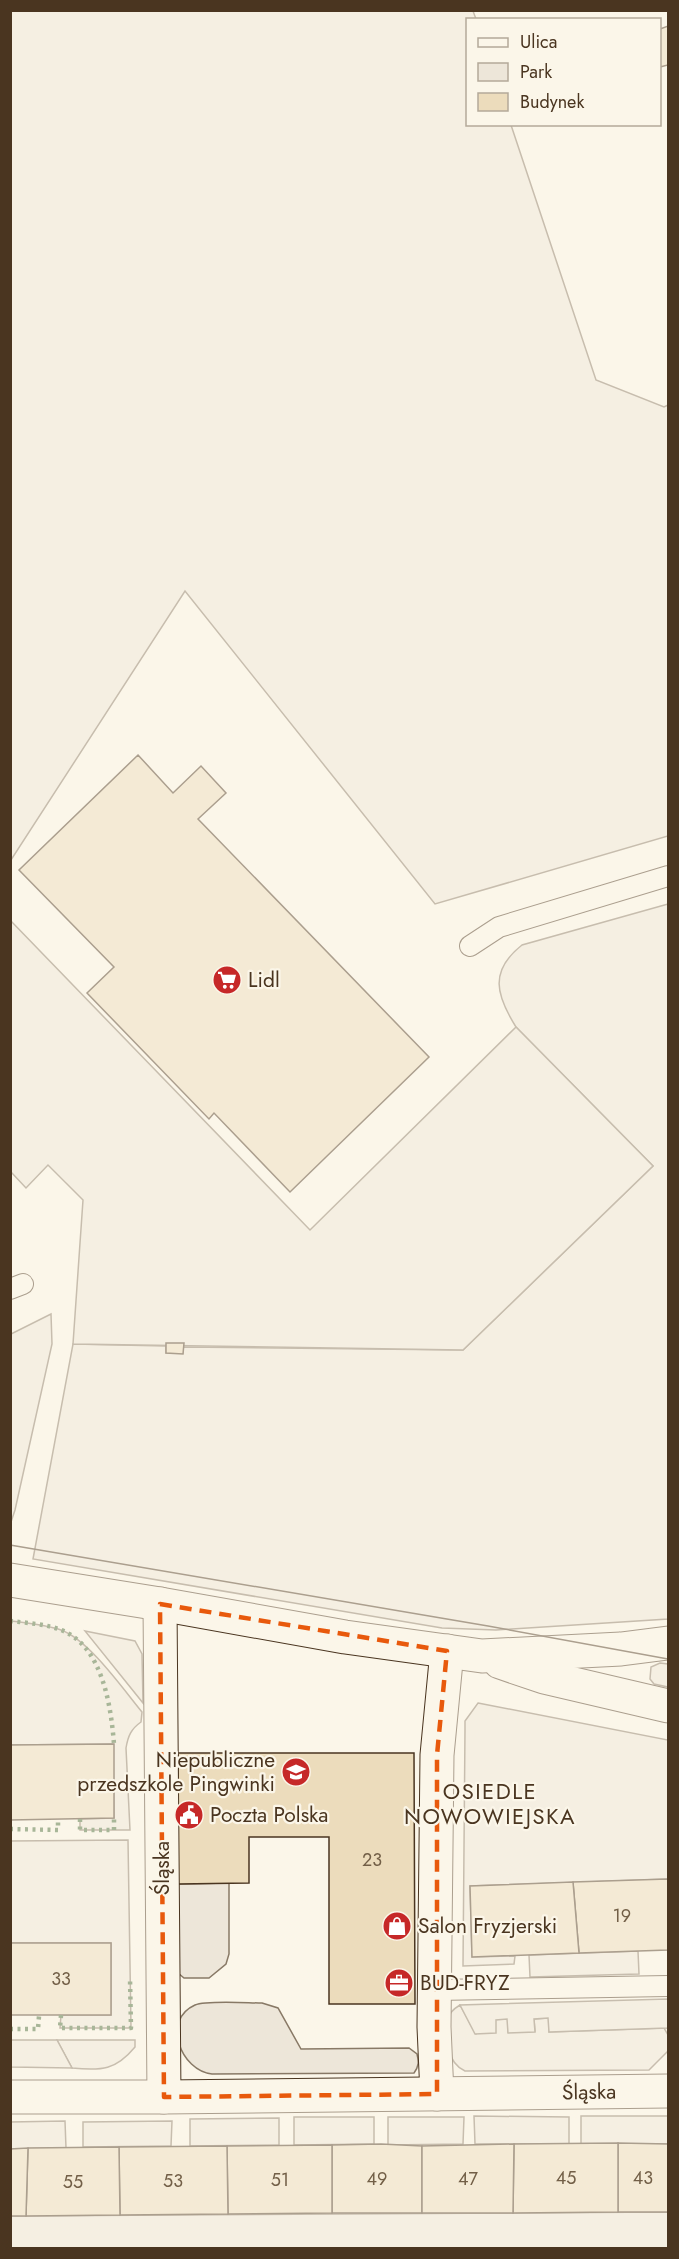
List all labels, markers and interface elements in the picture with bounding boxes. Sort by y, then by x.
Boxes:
legend [466,18,661,126]
text: Ulica [520,29,557,55]
text: Park [520,59,552,85]
text: Budynek [520,89,584,115]
supermarket icon: Lidl [211,964,243,996]
place label: Lidl [248,965,280,995]
place label: Niepubliczne przedszkole Pingwinki [77,1745,275,1799]
school or university icon: Niepubliczne przedszkole Pingwinki [280,1756,312,1788]
district label: OSIEDLE NOWOWIEJSKA [404,1775,576,1832]
public building icon: Poczta Polska [173,1799,205,1831]
place label: Poczta Polska [210,1800,328,1830]
street label: Śląska [147,1841,177,1895]
house number: 23 [362,1847,382,1873]
house number: 19 [613,1903,631,1929]
shop icon: Salon Fryzjerski [381,1910,413,1942]
place label: Salon Fryzjerski [418,1911,557,1941]
house number: 33 [51,1966,71,1992]
office icon: BUD-FRYZ [383,1967,415,1999]
place label: BUD-FRYZ [420,1968,510,1998]
street label: Śląska [562,2077,616,2107]
house number: 45 [556,2165,576,2191]
house number: 43 [633,2165,653,2191]
house number: 49 [367,2166,387,2192]
house number: 47 [458,2166,479,2192]
house number: 51 [271,2167,289,2193]
house number: 53 [163,2168,183,2194]
house number: 55 [63,2169,83,2195]

